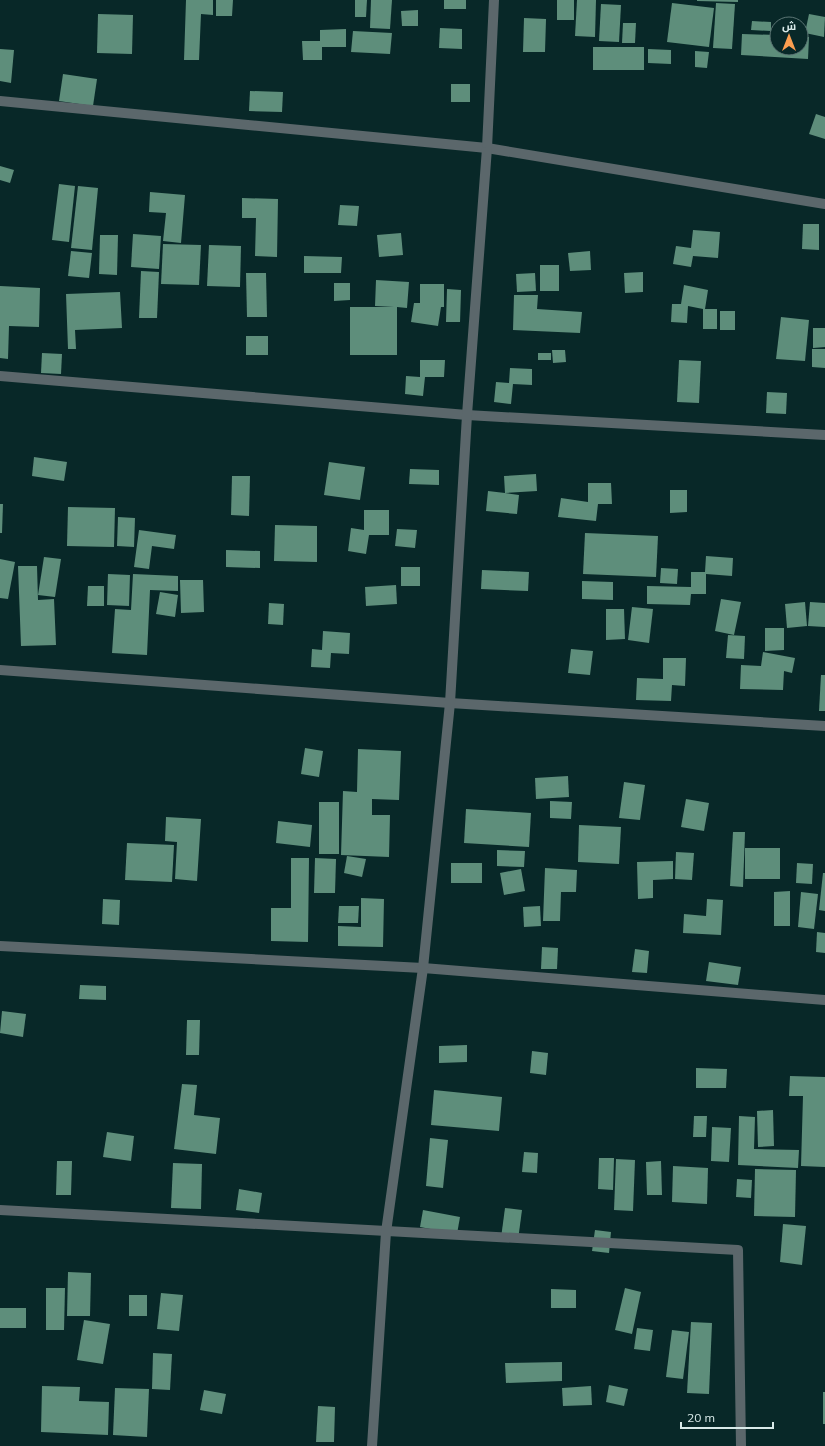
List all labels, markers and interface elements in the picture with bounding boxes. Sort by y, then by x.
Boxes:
north arrow [769,16,809,56]
text: ش [782,19,796,33]
scale bar [681,1404,773,1430]
text: 20 m [687,1410,715,1425]

